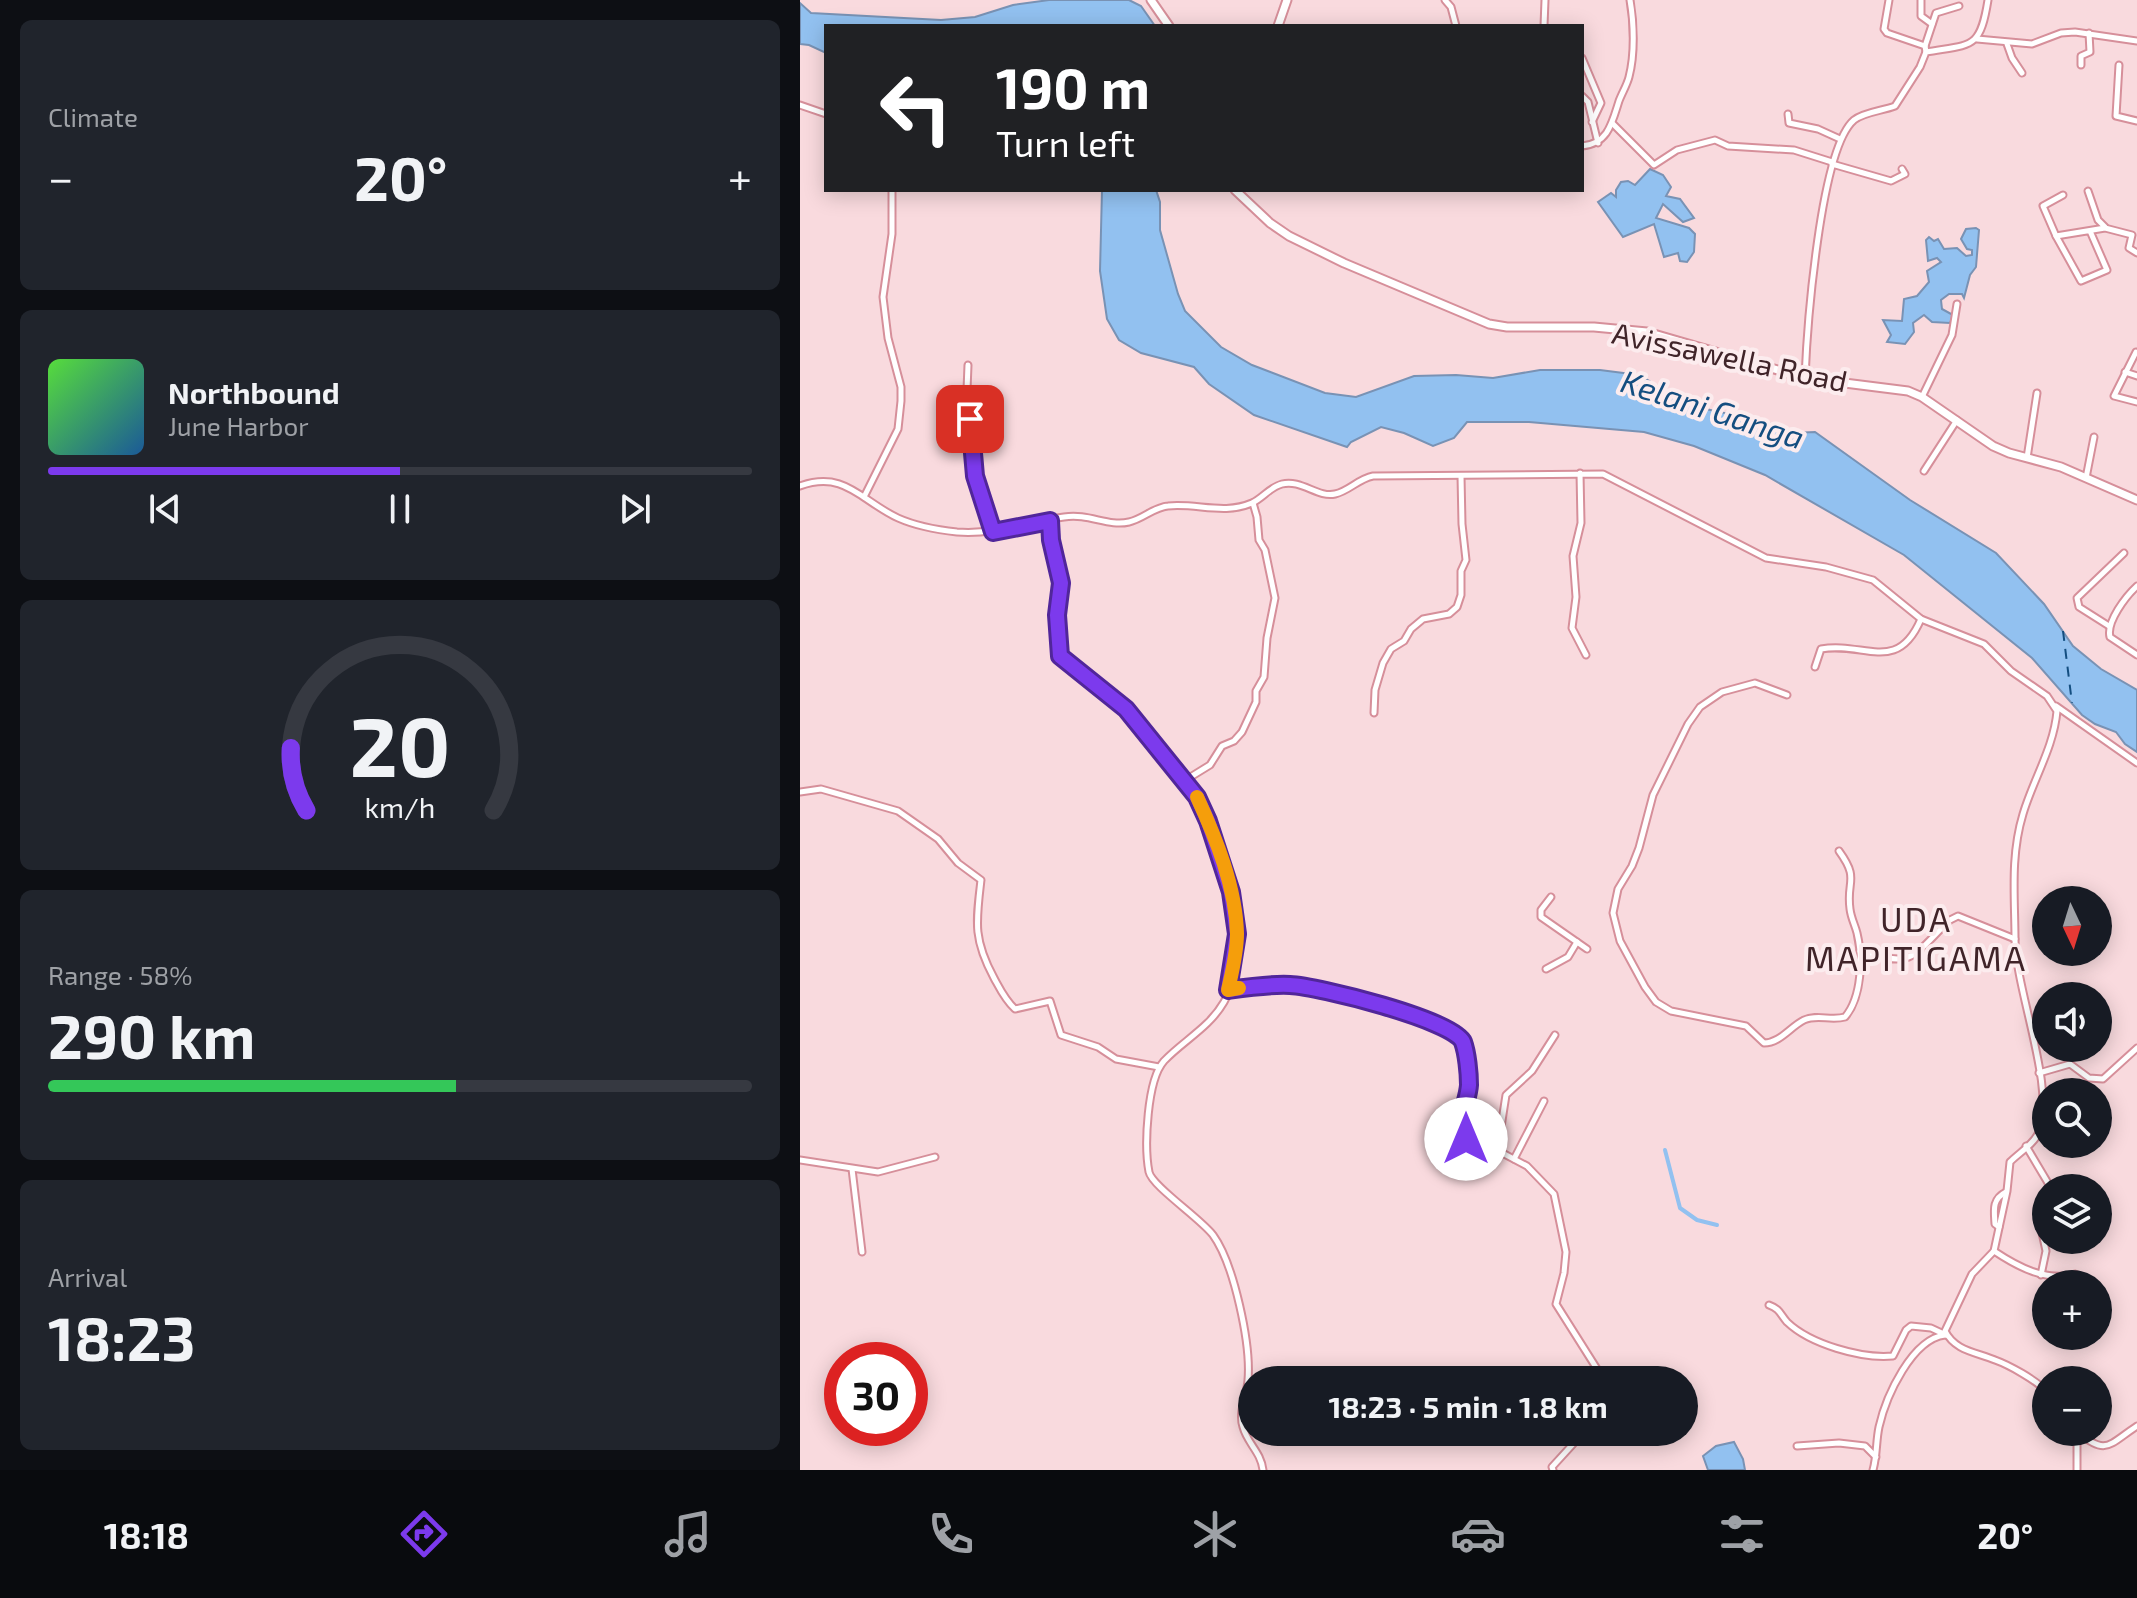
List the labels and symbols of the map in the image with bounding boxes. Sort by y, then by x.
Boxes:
street label: Avissawella Road [1609,314,1851,398]
water label: Kelani Ganga [1616,361,1809,456]
pin [936,385,1004,453]
north arrow [2032,886,2112,966]
district label: UDA MAPITIGAMA [1805,898,2027,978]
position arrow [1424,1097,1508,1181]
speed limit sign: 30 [824,1342,928,1446]

